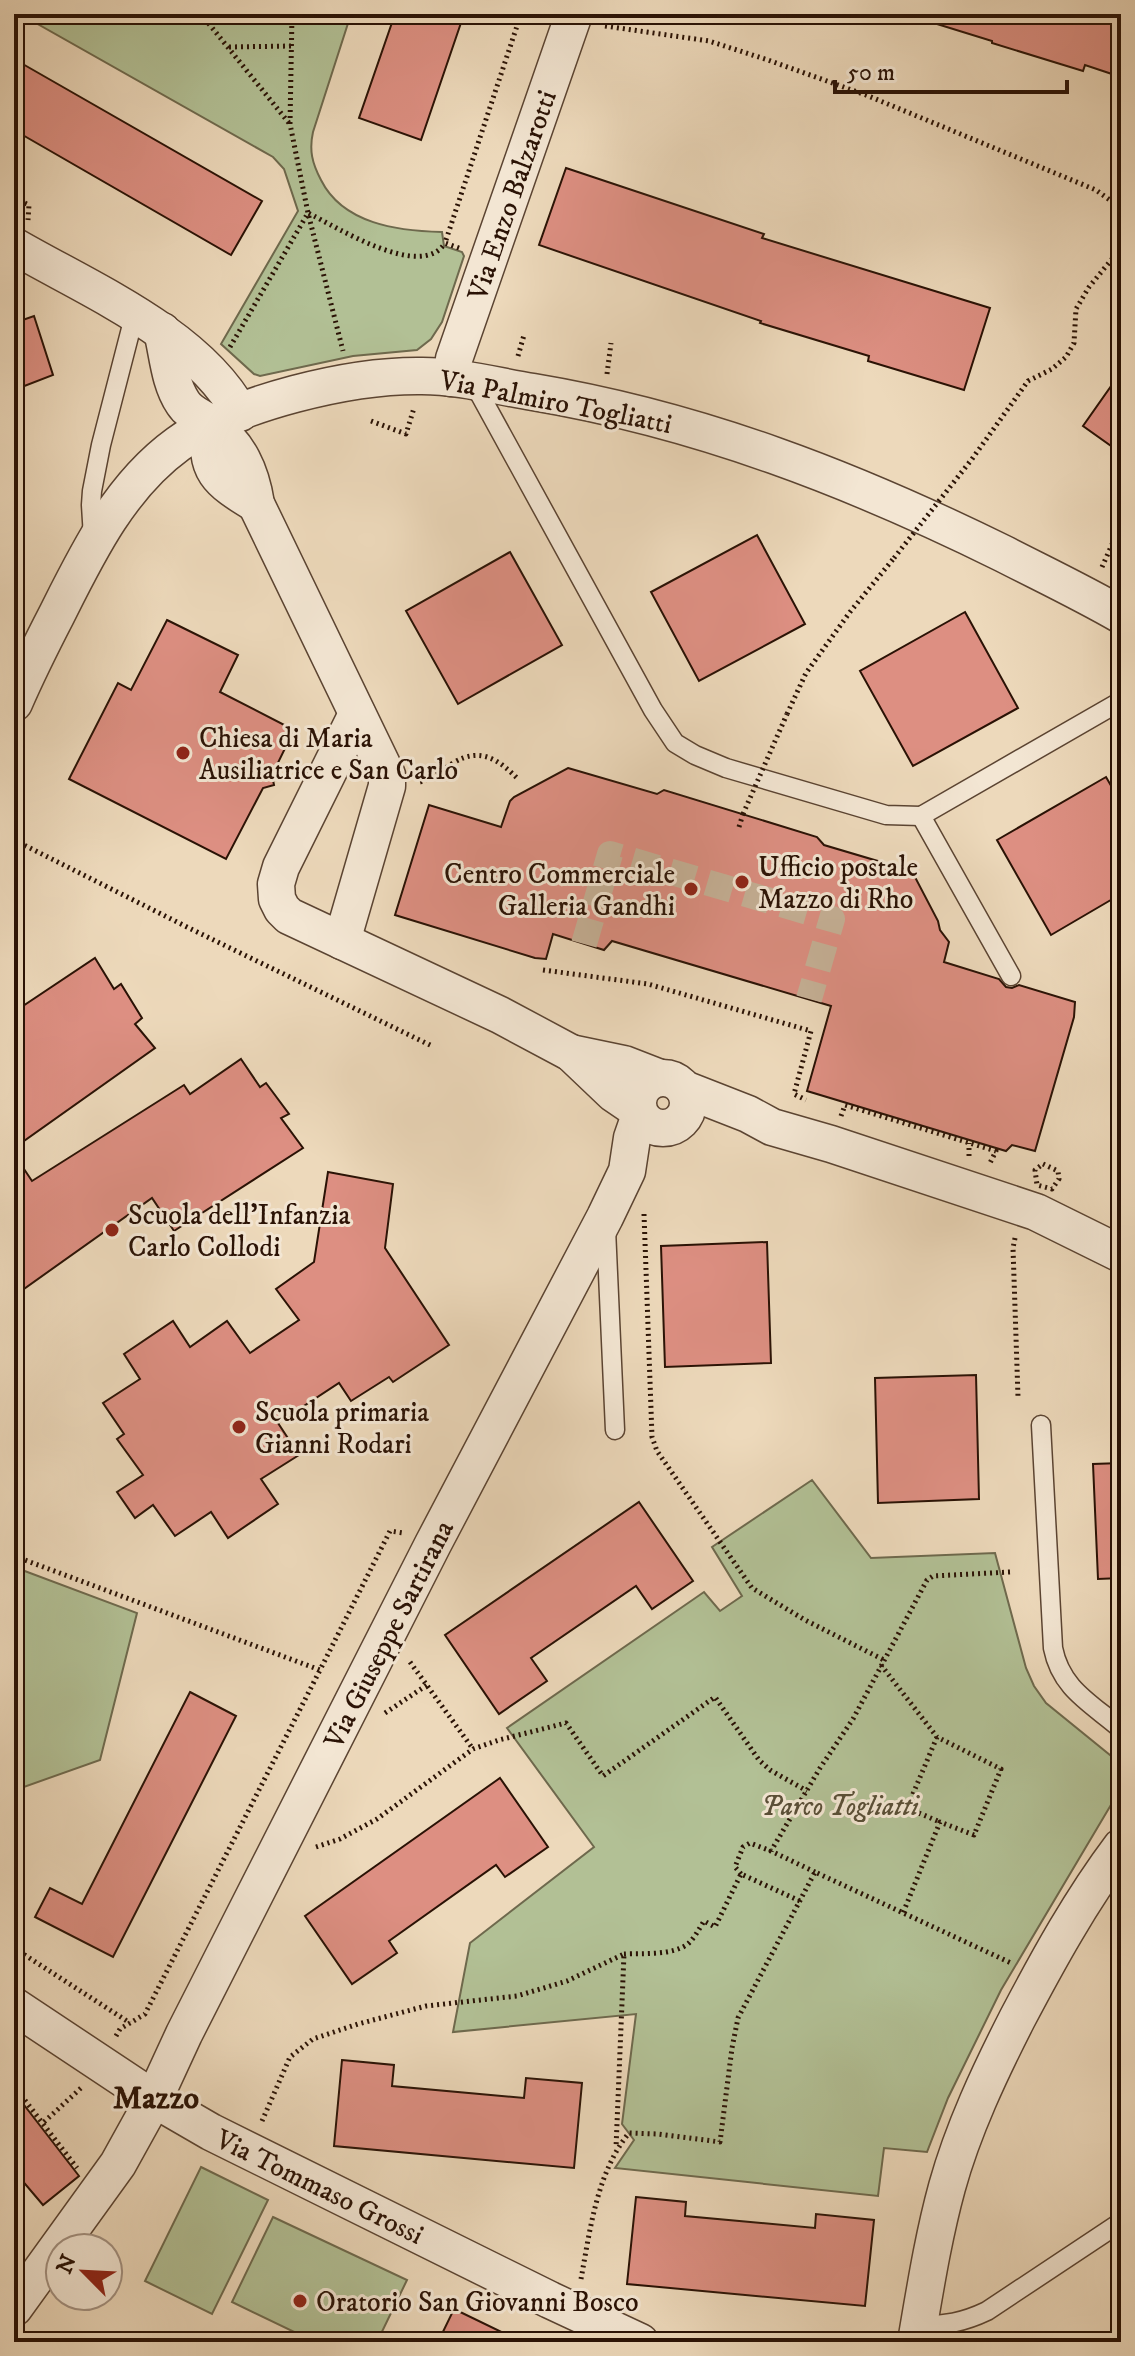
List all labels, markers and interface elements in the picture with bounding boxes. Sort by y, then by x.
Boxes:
scale bar [835,44,1067,94]
text: 50 m [847,58,895,88]
street label: Via Enzo Balzarotti [460,86,565,306]
street label: Via Palmiro Togliatti [436,363,675,442]
place label: Chiesa di Maria Ausiliatrice e San Carlo [199,721,458,788]
marker: Chiesa di Maria Ausiliatrice e San Carlo [174,744,192,762]
place label: Ufficio postale Mazzo di Rho [758,850,918,917]
place label: Centro Commerciale Galleria Gandhi [444,857,675,924]
marker: Ufficio postale Mazzo di Rho [733,873,751,891]
marker: Centro Commerciale Galleria Gandhi [682,880,700,898]
place label: Scuola dell'Infanzia Carlo Collodi [128,1198,351,1265]
marker: Scuola dell'Infanzia Carlo Collodi [103,1221,121,1239]
place label: Scuola primaria Gianni Rodari [255,1395,429,1462]
marker: Scuola primaria Gianni Rodari [230,1418,248,1436]
street label: Via Giuseppe Sartirana [316,1515,462,1756]
park label: Parco Togliatti [761,1789,920,1824]
district label: Mazzo [113,2079,199,2119]
street label: Via Tommaso Grossi [209,2121,429,2253]
north arrow [44,2232,124,2312]
text: N [51,2251,83,2278]
place label: Oratorio San Giovanni Bosco [316,2285,639,2320]
marker: Oratorio San Giovanni Bosco [291,2292,309,2310]

